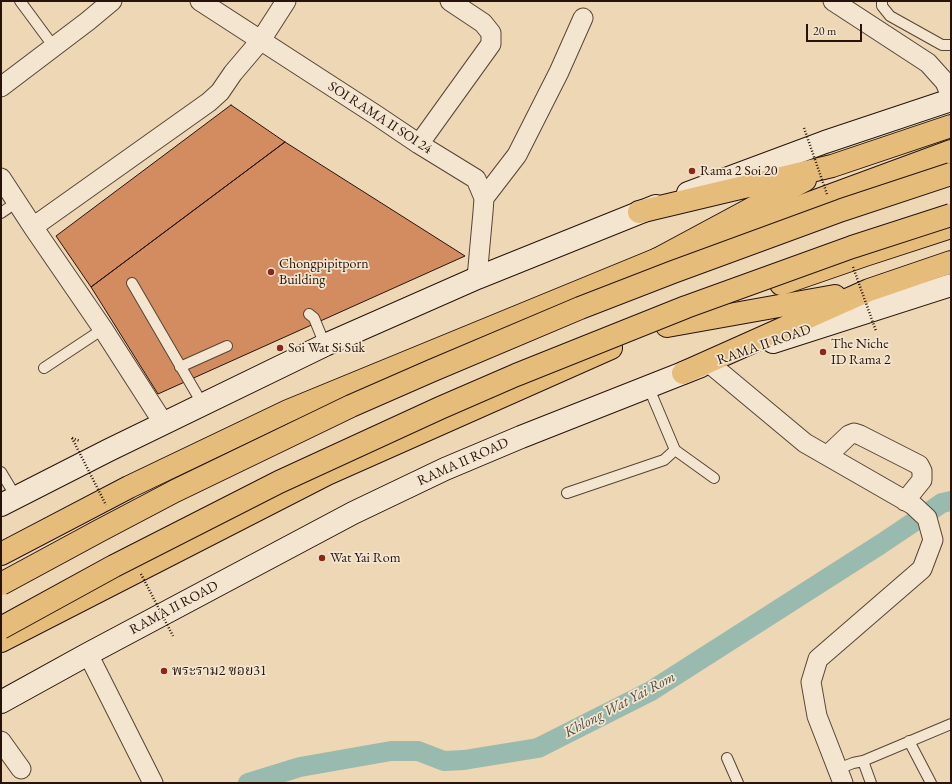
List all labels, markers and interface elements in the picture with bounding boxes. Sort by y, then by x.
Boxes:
scale bar [808,16,864,42]
text: 20 m [813,23,836,39]
street label: SOI RAMA II SOI 24 [325,78,435,158]
place label: Rama 2 Soi 20 [700,163,777,179]
marker: Rama 2 Soi 20 [687,166,697,176]
place label: Chongpipitporn Building [279,256,369,288]
marker: Chongpipitporn Building [266,267,276,277]
street label: RAMA II ROAD [715,321,813,369]
place label: The Niche ID Rama 2 [831,336,891,368]
place label: Soi Wat Si Suk [288,340,365,356]
marker: Soi Wat Si Suk [275,343,285,353]
marker: The Niche ID Rama 2 [818,347,828,357]
street label: RAMA II ROAD [415,434,511,490]
place label: Wat Yai Rom [330,550,401,566]
marker: Wat Yai Rom [317,553,327,563]
street label: RAMA II ROAD [127,578,221,638]
place label: พระราม2 ซอย31 [172,663,267,679]
marker: พระราม2 ซอย31 [159,666,169,676]
water label: Khlong Wat Yai Rom [561,668,679,742]

